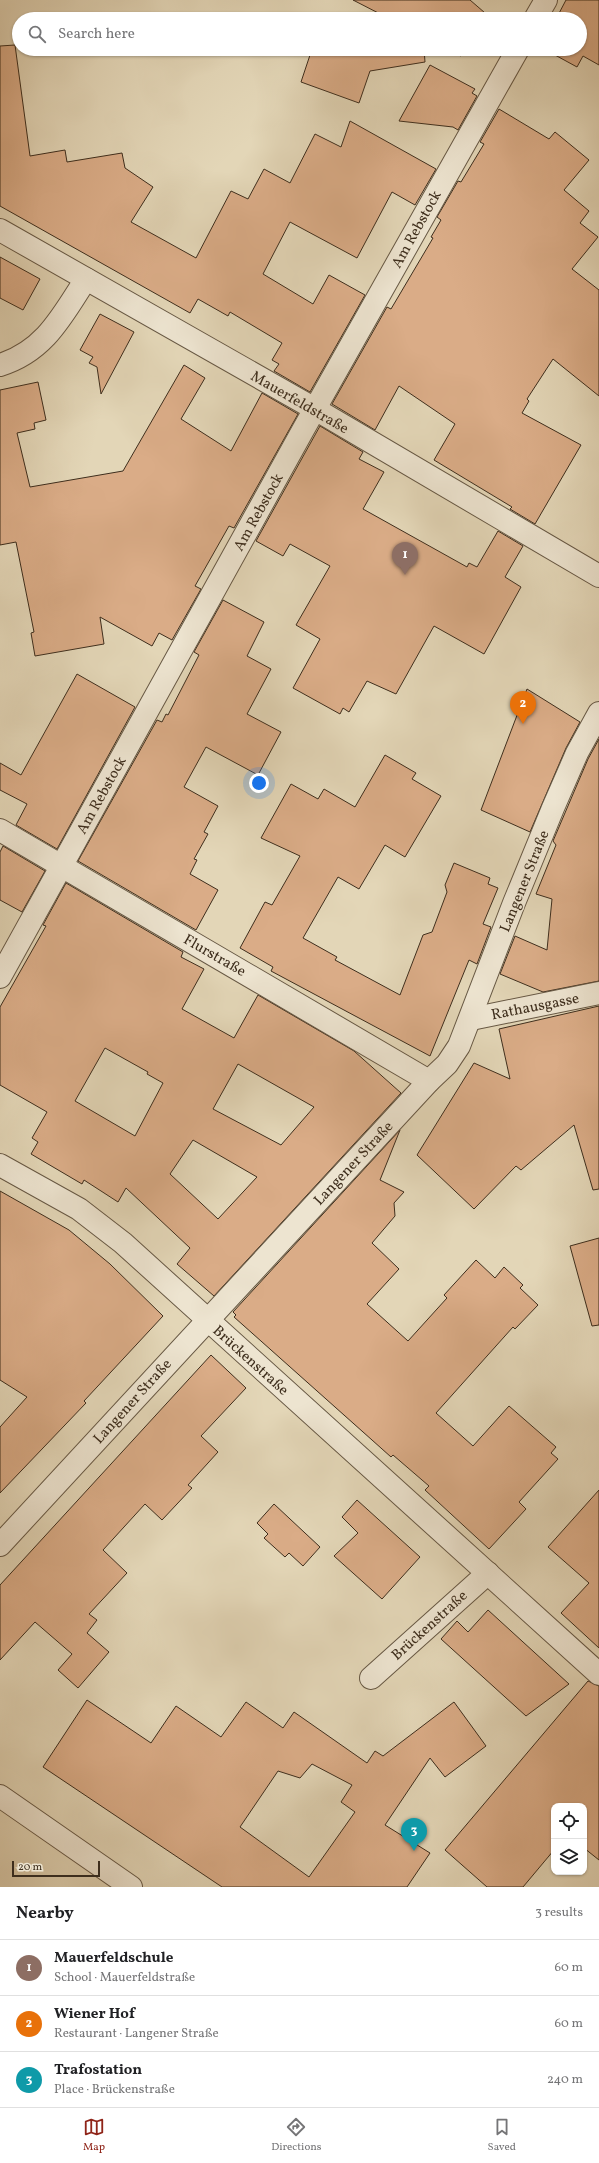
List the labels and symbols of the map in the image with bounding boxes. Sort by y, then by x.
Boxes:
street label: Am Rebstock [387,187,447,272]
street label: Mauerfeldstraße [246,367,352,440]
street label: Am Rebstock [229,470,289,555]
pin: 1 [392,542,418,575]
pin: 2 [510,691,536,724]
street label: Am Rebstock [72,753,132,838]
your location [249,773,269,793]
street label: Langener Straße [495,827,555,936]
street label: Flurstraße [179,930,249,983]
street label: Rathausgasse [490,989,581,1026]
street label: Langener Straße [309,1117,399,1211]
street label: Brückenstraße [207,1321,293,1401]
street label: Langener Straße [89,1355,177,1449]
street label: Brückenstraße [387,1586,473,1666]
pin: 3 [401,1818,427,1851]
scale bar [12,1859,100,1878]

